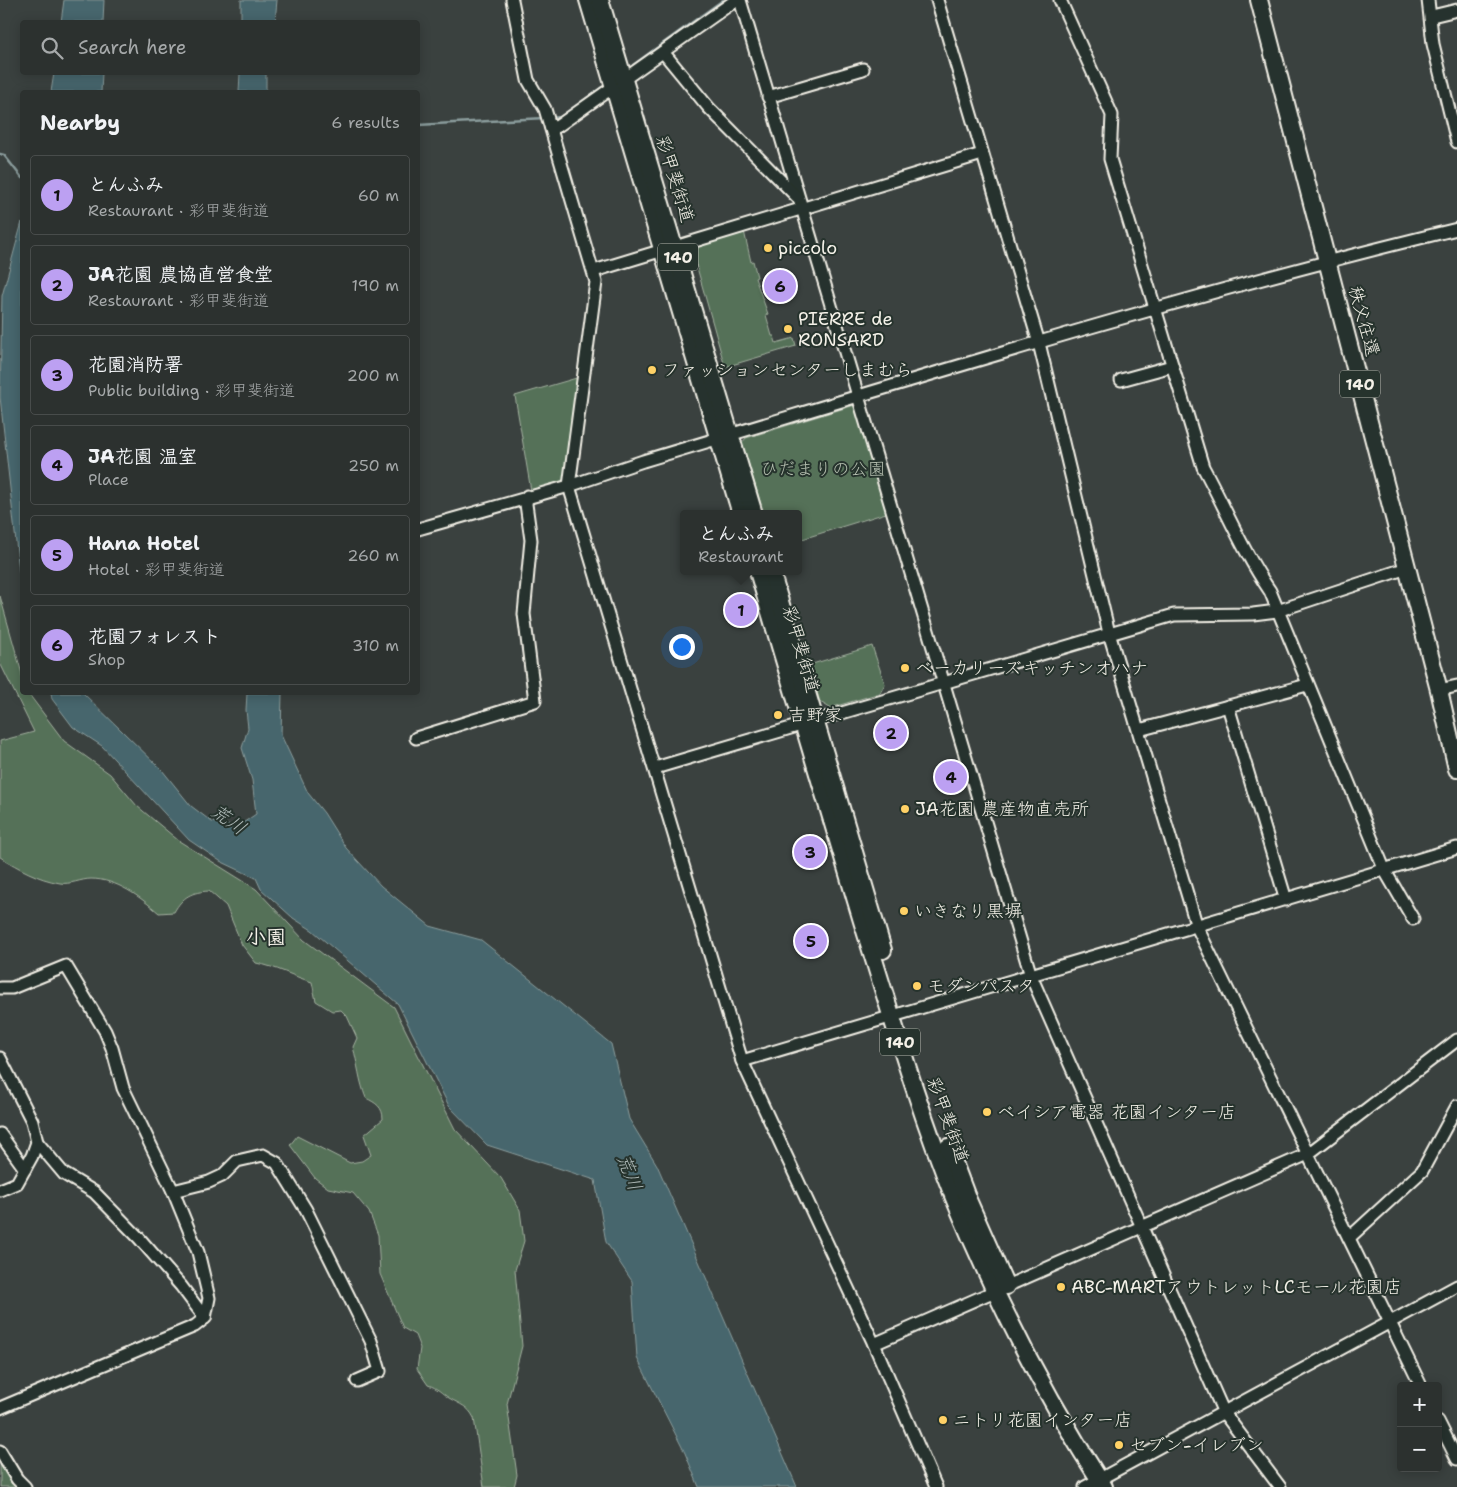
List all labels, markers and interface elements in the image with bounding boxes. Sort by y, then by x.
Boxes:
search box [20,20,420,75]
icon: search [38,34,66,62]
text: Search here [78,35,187,60]
text: Nearby [40,109,120,137]
text: 6 results [331,112,400,133]
street label: 彩甲斐街道 [650,132,700,226]
text: とんふみ [88,172,164,197]
text: 1 [53,185,61,206]
text: 60 m [358,185,399,206]
text: Restaurant · 彩甲斐街道 [88,200,269,221]
place label: piccolo [778,236,837,260]
marker: piccolo [762,242,774,254]
road number: 140 [658,243,698,270]
text: JA花園 農協直営食堂 [88,262,273,287]
pin: 6 [764,267,796,305]
text: 2 [51,275,63,296]
text: 190 m [352,275,399,296]
street label: 秩父往還 [1343,283,1385,359]
text: Restaurant · 彩甲斐街道 [88,290,269,311]
place label: PIERRE de RONSARD [798,307,893,352]
marker: PIERRE de RONSARD [782,323,794,335]
text: 花園消防署 [88,352,183,377]
place label: ファッションセンターしまむら [662,358,913,382]
marker: ファッションセンターしまむら [646,364,658,376]
text: 3 [51,365,63,386]
text: 200 m [347,365,399,386]
road number: 140 [1340,370,1380,398]
text: Public building · 彩甲斐街道 [88,380,295,401]
text: JA花園 温室 [88,444,197,469]
text: 4 [51,455,63,476]
text: 250 m [348,455,399,476]
park label: ひだまりの公園 [760,457,886,481]
text: Place [88,469,129,490]
popup [680,510,802,575]
text: とんふみ [698,521,774,546]
text: Hana Hotel [88,531,200,556]
text: 5 [52,545,62,566]
text: 260 m [347,545,399,566]
text: Restaurant [698,546,784,567]
text: Hotel · 彩甲斐街道 [88,559,225,580]
pin: 1 [725,591,757,629]
street label: 彩甲斐街道 [777,602,825,696]
text: 花園フォレスト [88,624,221,649]
your location [669,634,695,660]
text: 6 [51,635,63,656]
text: 310 m [352,635,399,656]
text: Shop [88,649,125,670]
place label: ベーカリーズキッチンオハナ [915,656,1148,680]
marker: ベーカリーズキッチンオハナ [899,662,911,674]
place label: 吉野家 [788,703,842,727]
marker: 吉野家 [772,709,784,721]
pin: 2 [875,714,907,752]
pin: 4 [935,758,967,796]
place label: JA花園 農産物直売所 [915,797,1089,821]
water label: 荒川 [206,798,251,841]
marker: JA花園 農産物直売所 [899,803,911,815]
pin: 3 [794,833,826,871]
place label: いきなり黒塀 [914,899,1022,923]
marker: いきなり黒塀 [898,905,910,917]
pin: 5 [795,922,827,960]
district label: 小園 [246,924,286,950]
place label: モダンパスタ [927,974,1035,998]
marker: モダンパスタ [911,980,923,992]
road number: 140 [880,1028,920,1056]
street label: 彩甲斐街道 [921,1074,975,1166]
place label: ベイシア電器 花園インター店 [997,1100,1236,1124]
marker: ベイシア電器 花園インター店 [981,1106,993,1118]
water label: 荒川 [611,1150,648,1194]
place label: ABC-MARTアウトレットLCモール花園店 [1071,1275,1402,1299]
marker: ABC-MARTアウトレットLCモール花園店 [1055,1281,1067,1293]
map controls [1397,1382,1442,1472]
button: + [1397,1382,1442,1427]
place label: ニトリ花園インター店 [953,1408,1132,1432]
marker: ニトリ花園インター店 [937,1414,949,1426]
button: − [1397,1427,1442,1472]
place label: セブン-イレブン [1129,1433,1264,1457]
marker: セブン-イレブン [1113,1439,1125,1451]

